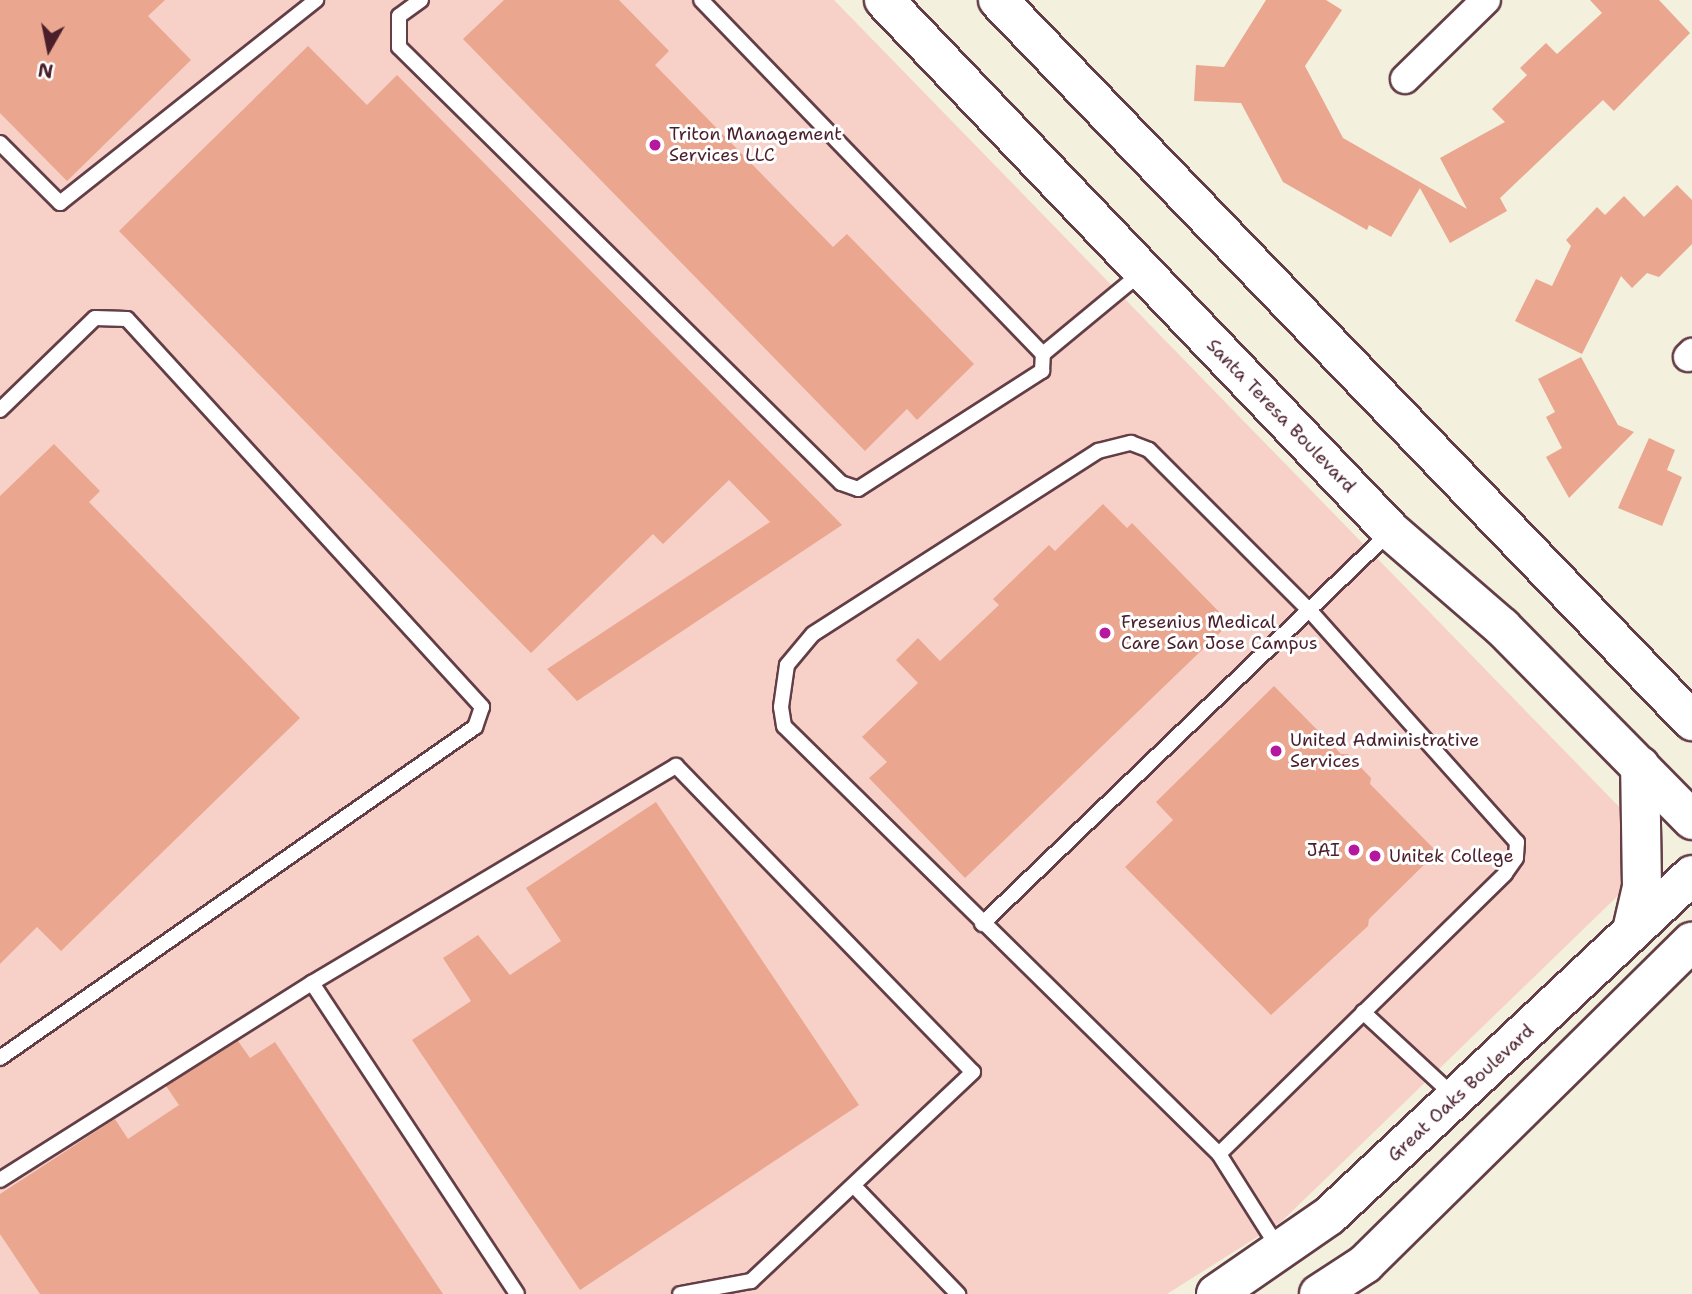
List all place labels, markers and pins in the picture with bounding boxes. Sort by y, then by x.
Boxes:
place label: Triton Management Services LLC [669,124,842,166]
marker: Triton Management Services LLC [647,137,663,153]
place label: Fresenius Medical Care San Jose Campus [1121,612,1318,654]
marker: Fresenius Medical Care San Jose Campus [1095,623,1115,643]
place label: United Administrative Services [1290,730,1479,772]
marker: United Administrative Services [1268,743,1284,759]
place label: JAI [1307,839,1340,861]
marker: JAI [1346,842,1362,858]
place label: Unitek College [1389,845,1514,867]
marker: Unitek College [1367,848,1383,864]

